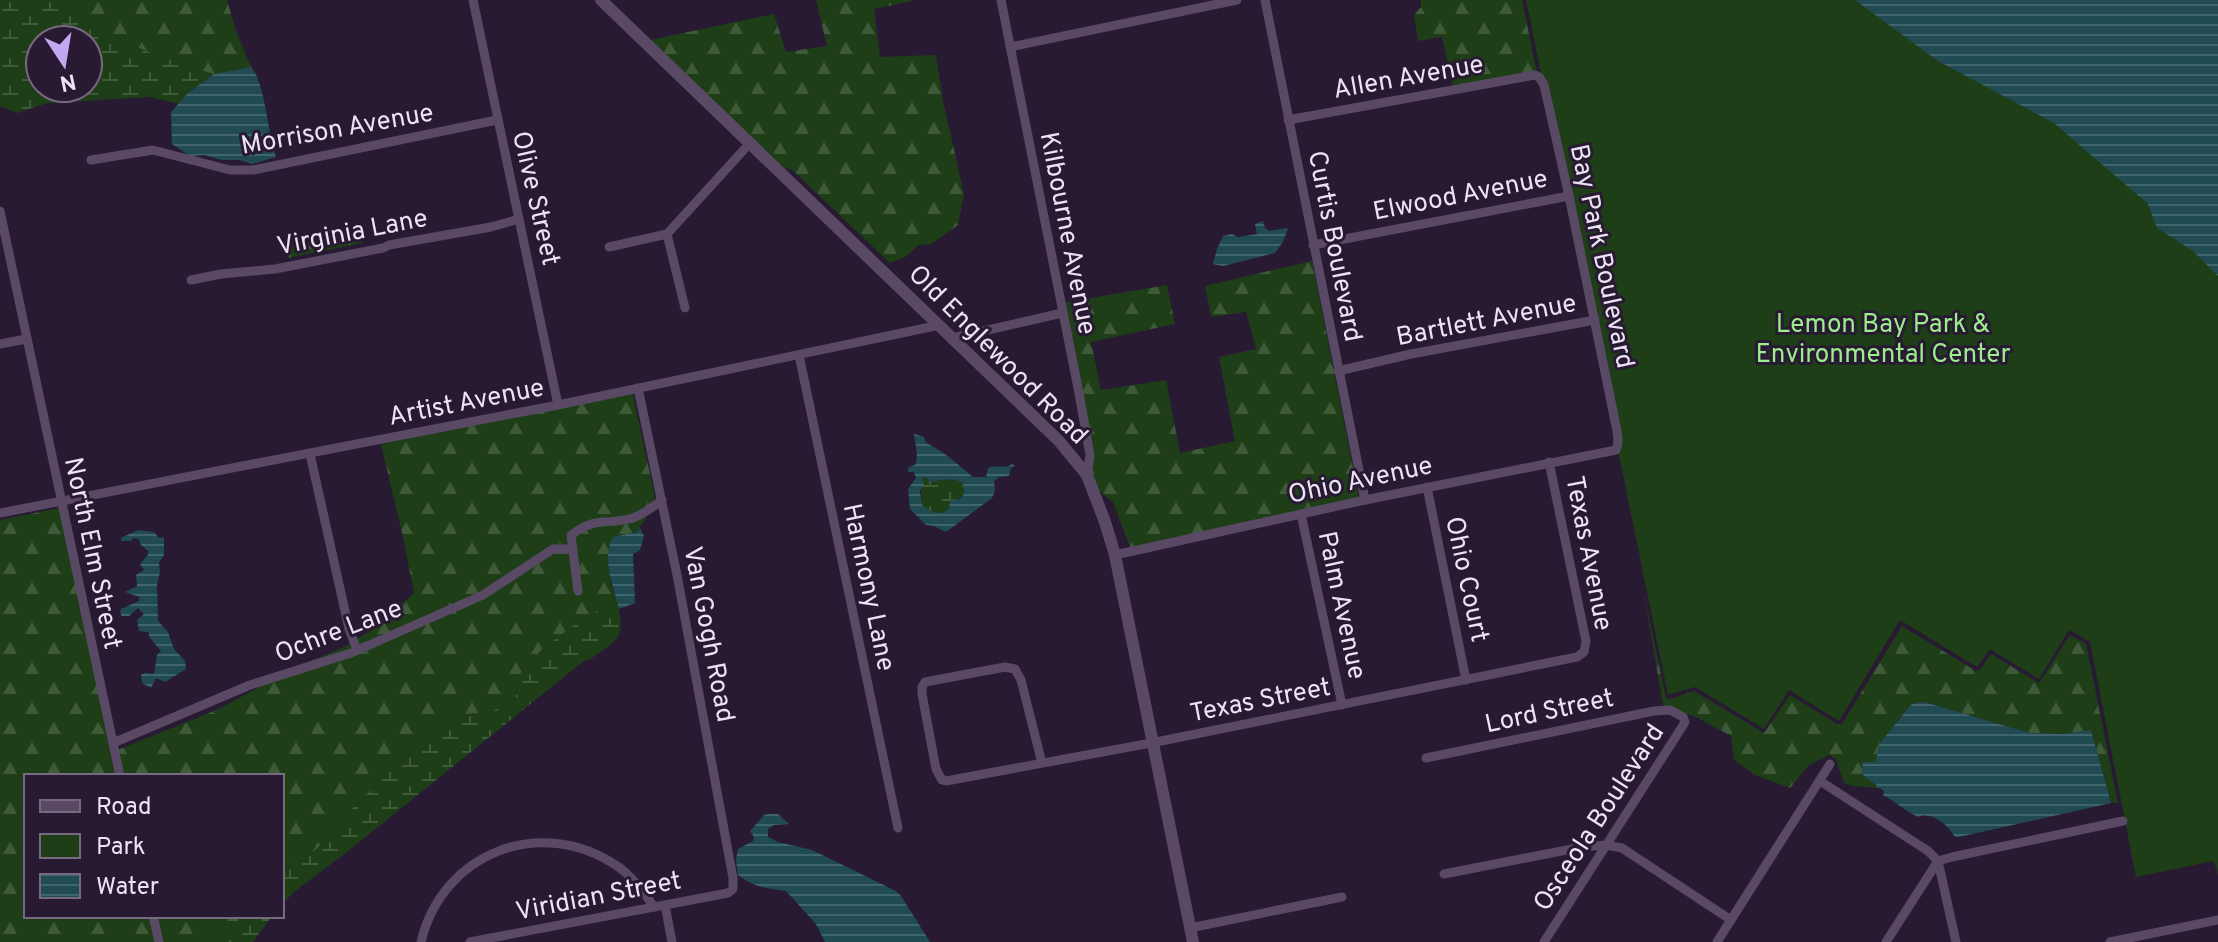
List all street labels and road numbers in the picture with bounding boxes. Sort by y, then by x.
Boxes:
street label: Allen Avenue [1331,49,1486,108]
street label: Morrison Avenue [239,97,436,164]
street label: Olive Street [503,128,566,269]
street label: Kilbourne Avenue [1031,129,1102,338]
street label: Bay Park Boulevard [1561,142,1640,372]
street label: Curtis Boulevard [1299,148,1368,345]
street label: Elwood Avenue [1370,163,1551,230]
street label: Virginia Lane [274,203,431,264]
street label: Old Englewood Road [900,259,1094,453]
street label: Bartlett Avenue [1394,288,1579,355]
street label: Artist Avenue [386,372,547,435]
street label: Ohio Avenue [1285,450,1436,513]
street label: North Elm Street [55,454,128,653]
street label: Texas Avenue [1556,473,1619,634]
street label: Harmony Lane [834,501,901,674]
street label: Ohio Court [1436,514,1495,645]
street label: Palm Avenue [1309,529,1372,682]
street label: Van Gogh Road [674,544,741,725]
street label: Ochre Lane [271,593,407,672]
street label: Texas Street [1187,672,1334,731]
street label: Lord Street [1482,683,1617,742]
street label: Osceola Boulevard [1527,719,1673,918]
street label: Viridian Street [513,865,684,930]

